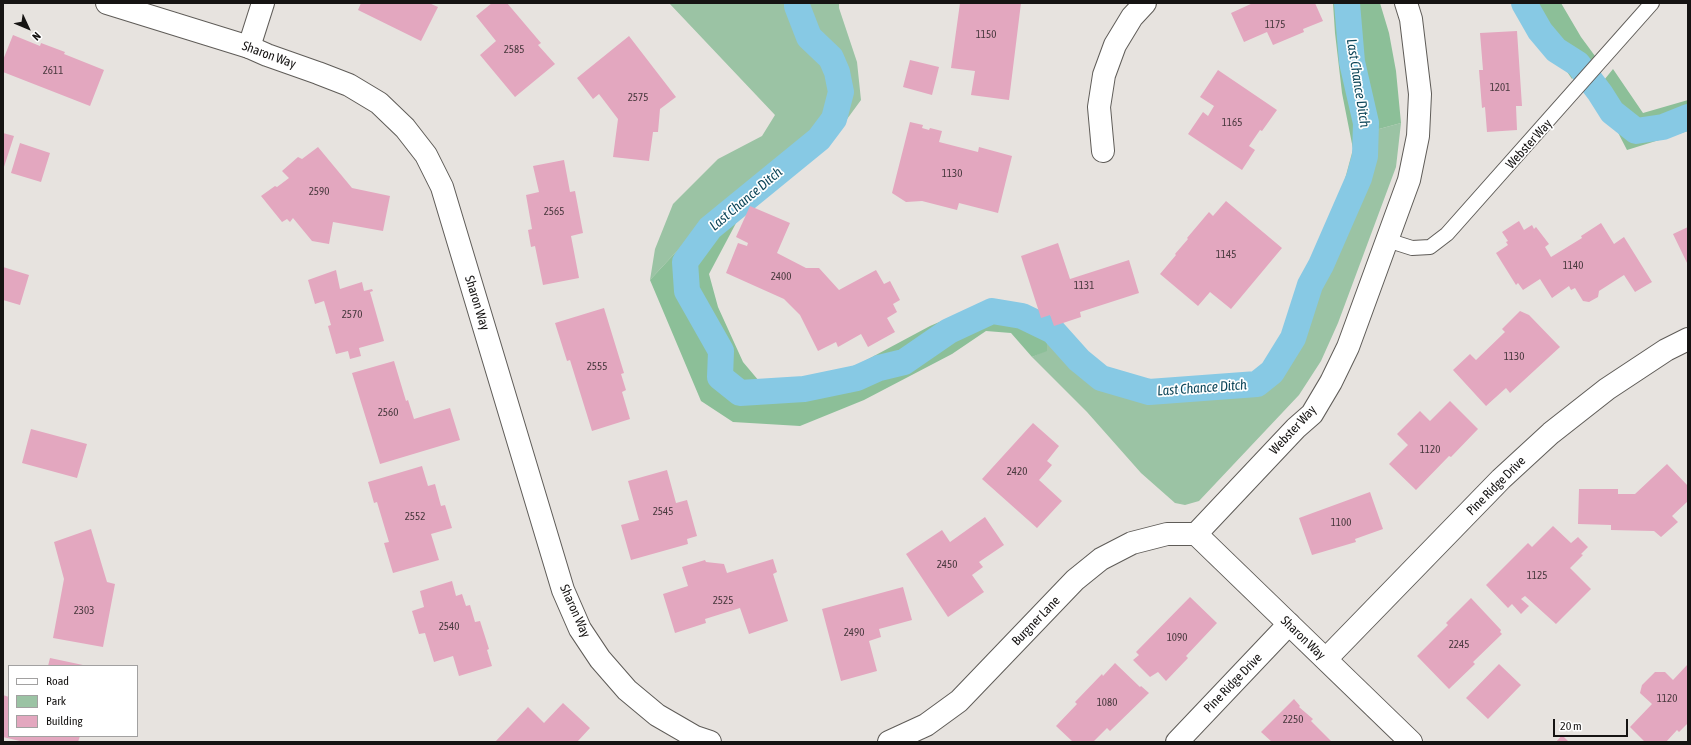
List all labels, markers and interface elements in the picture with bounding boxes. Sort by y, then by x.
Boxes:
north arrow [8,8,48,48]
house number: 1175 [1265,18,1285,32]
house number: 1150 [976,28,996,42]
text: N [30,30,43,43]
water label: Last Chance Ditch [1343,37,1373,129]
street label: Sharon Way [240,38,298,72]
house number: 2585 [504,43,524,57]
house number: 2611 [43,64,63,78]
house number: 1201 [1490,81,1510,95]
house number: 2575 [628,91,648,105]
house number: 1165 [1222,116,1242,130]
street label: Webster Way [1503,116,1555,172]
water label: Last Chance Ditch [706,164,786,234]
house number: 1130 [942,167,962,181]
house number: 2590 [309,185,329,199]
house number: 2565 [544,205,564,219]
house number: 1145 [1216,248,1236,262]
house number: 1140 [1563,259,1583,273]
house number: 2400 [771,270,791,284]
street label: Sharon Way [461,274,493,332]
house number: 1131 [1074,279,1094,293]
house number: 2570 [342,308,362,322]
house number: 1130 [1504,350,1524,364]
house number: 2555 [587,360,607,374]
water label: Last Chance Ditch [1157,376,1247,400]
street label: Webster Way [1266,402,1320,458]
house number: 2560 [378,406,398,420]
house number: 1120 [1420,443,1440,457]
street label: Pine Ridge Drive [1463,453,1529,519]
house number: 2420 [1007,465,1027,479]
house number: 2545 [653,505,673,519]
house number: 2552 [405,510,425,524]
house number: 1100 [1331,516,1351,530]
house number: 2450 [937,558,957,572]
house number: 1125 [1527,569,1547,583]
street label: Sharon Way [556,582,594,640]
street label: Burgner Lane [1009,593,1063,649]
house number: 2525 [713,594,733,608]
house number: 2303 [74,604,94,618]
street label: Sharon Way [1277,613,1329,663]
house number: 2540 [439,620,459,634]
house number: 2490 [844,626,864,640]
house number: 1090 [1167,631,1187,645]
house number: 2245 [1449,638,1469,652]
street label: Pine Ridge Drive [1201,650,1265,716]
legend [8,665,138,737]
text: Road [46,674,69,688]
house number: 1120 [1657,692,1677,706]
text: Park [46,694,66,708]
house number: 1080 [1097,696,1117,710]
scale bar [1555,711,1630,737]
house number: 2250 [1283,713,1303,727]
text: Building [46,714,83,728]
text: 20 m [1560,719,1582,733]

